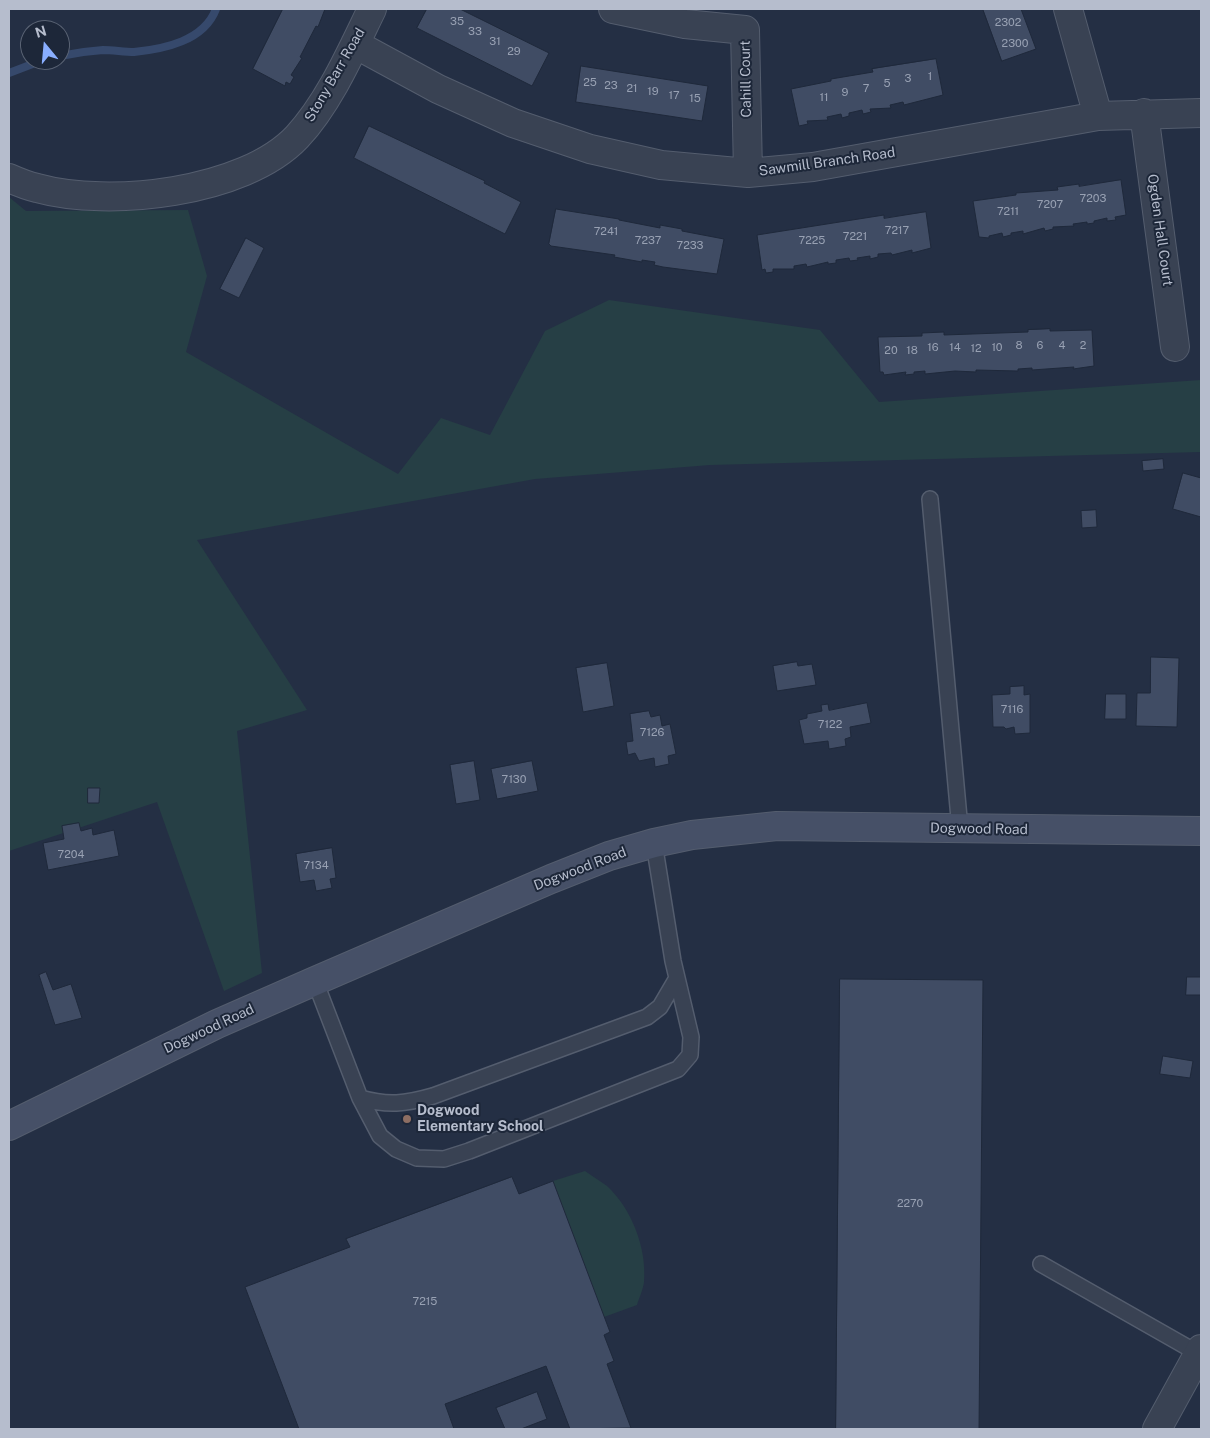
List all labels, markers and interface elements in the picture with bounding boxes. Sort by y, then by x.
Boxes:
house number: 35 [450,15,464,29]
house number: 2302 [995,16,1021,30]
north arrow [20,20,70,70]
text: N [33,22,48,41]
street label: Stony Barr Road [301,25,369,125]
house number: 33 [468,25,482,39]
house number: 31 [489,35,501,49]
house number: 2300 [1002,37,1028,51]
street label: Cahill Court [737,40,755,118]
house number: 29 [507,45,521,59]
house number: 1 [928,70,932,84]
house number: 3 [905,72,911,86]
house number: 25 [583,76,597,90]
house number: 5 [883,77,891,91]
house number: 23 [604,79,618,93]
house number: 21 [626,82,638,96]
house number: 7 [863,82,869,96]
house number: 19 [647,85,659,99]
house number: 9 [842,86,848,100]
house number: 17 [668,89,680,103]
house number: 11 [820,91,828,105]
house number: 15 [689,92,701,106]
street label: Sawmill Branch Road [758,144,896,180]
street label: Ogden Hall Court [1144,173,1176,287]
house number: 7203 [1080,192,1106,206]
house number: 7207 [1037,198,1063,212]
house number: 7211 [997,205,1019,219]
house number: 7217 [885,224,909,238]
house number: 7241 [594,225,618,239]
house number: 7221 [843,230,867,244]
house number: 7237 [635,234,661,248]
house number: 7225 [799,234,825,248]
house number: 7233 [676,239,704,253]
house number: 8 [1015,339,1023,353]
house number: 6 [1037,339,1043,353]
house number: 4 [1059,339,1065,353]
house number: 2 [1080,339,1086,353]
house number: 16 [927,341,939,355]
house number: 14 [949,341,961,355]
house number: 10 [991,341,1003,355]
house number: 12 [970,342,982,356]
house number: 20 [884,344,898,358]
house number: 18 [906,344,918,358]
house number: 7116 [1001,703,1023,717]
house number: 7122 [818,718,842,732]
house number: 7126 [640,726,664,740]
house number: 7130 [502,773,526,787]
street label: Dogwood Road [930,820,1028,838]
street label: Dogwood Road [531,844,629,894]
house number: 7204 [58,848,84,862]
house number: 7134 [303,859,329,873]
street label: Dogwood Road [161,1001,257,1057]
place label: Dogwood Elementary School [417,1103,544,1136]
marker: Dogwood Elementary School [401,1113,413,1125]
house number: 2270 [897,1197,923,1211]
house number: 7215 [413,1295,437,1309]

